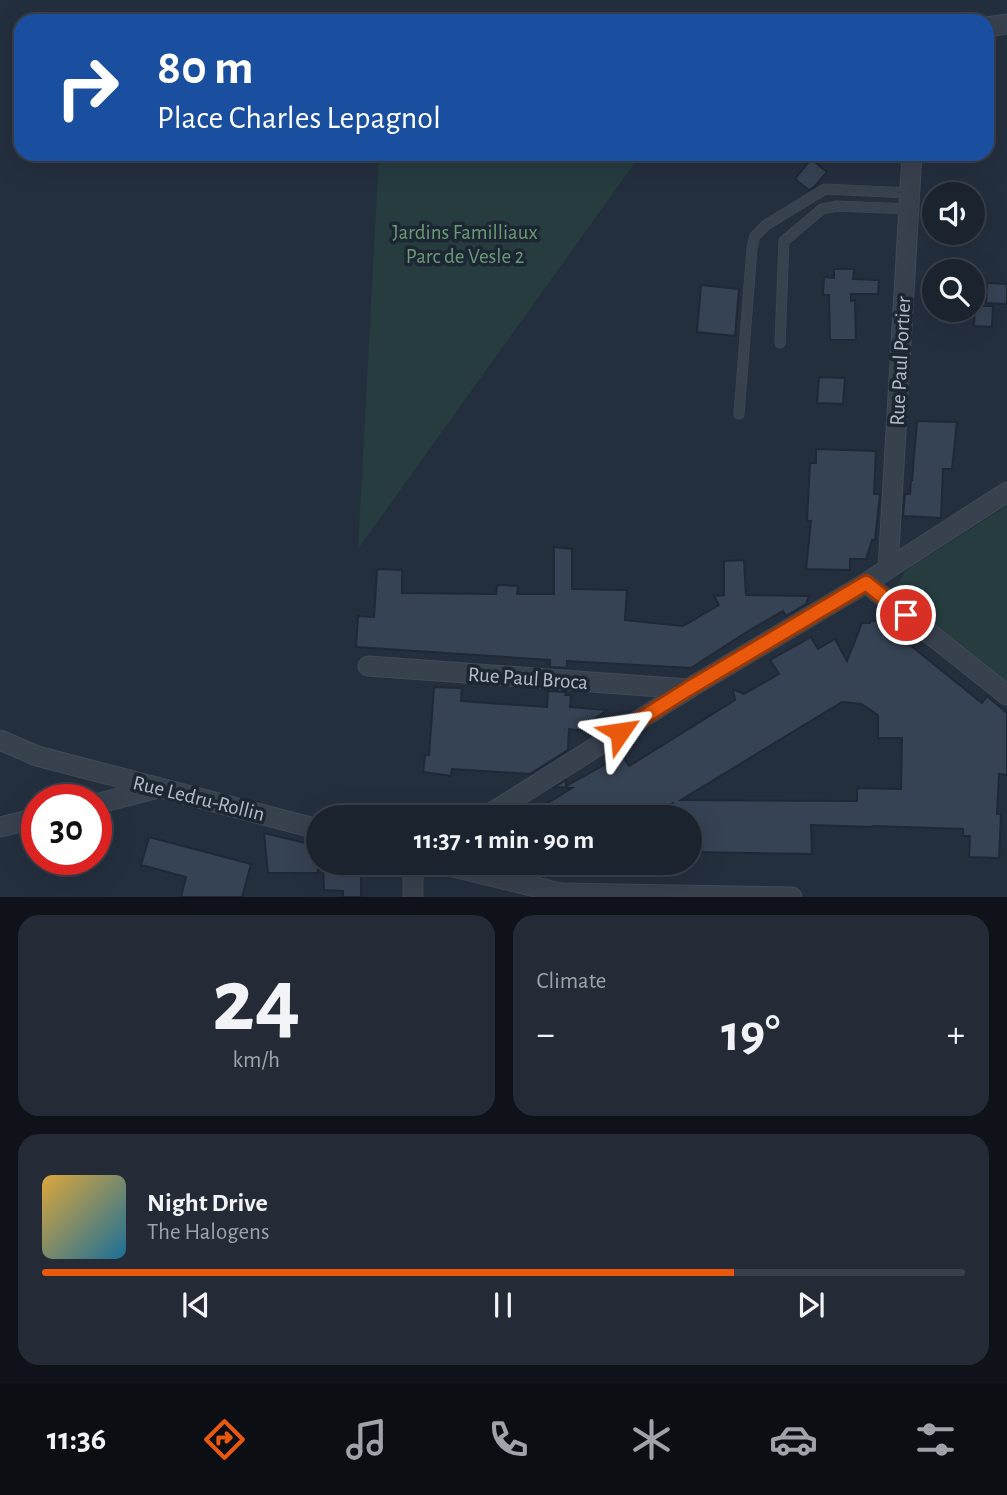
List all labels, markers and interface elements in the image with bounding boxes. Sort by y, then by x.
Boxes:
icon: right [42,42,133,133]
text: 80 m [157,44,254,93]
text: Place Charles Lepagnol [157,102,441,134]
map controls [922,182,985,322]
button: sound [922,182,985,245]
park label: Jardins Familliaux Parc de Vesle 2 [392,222,538,267]
button: search [922,259,985,322]
street label: Rue Paul Portier [887,296,914,426]
pin [876,585,936,645]
icon: arrive [887,596,925,634]
street label: Rue Paul Broca [467,664,589,693]
position arrow [583,695,657,769]
street label: Rue Ledru-Rollin [131,772,267,825]
speed limit sign: 30 [21,784,112,875]
text: 11:37 · 1 min · 90 m [414,827,594,853]
text: 24 [212,956,301,1047]
text: Climate [537,970,606,993]
text: 19° [721,1008,780,1060]
text: − [537,1016,555,1054]
text: + [947,1016,965,1054]
text: km/h [233,1049,280,1072]
text: Night Drive [147,1190,268,1216]
text: The Halogens [147,1221,269,1244]
icon: previous [177,1286,215,1324]
icon: pause [484,1286,522,1324]
icon: next [792,1286,830,1324]
icon: directions [200,1415,249,1464]
icon: music [342,1415,391,1464]
icon: phone [484,1415,533,1464]
icon: climate [627,1415,676,1464]
icon: car [769,1415,818,1464]
icon: filters [911,1415,960,1464]
text: 11:36 [47,1423,106,1455]

